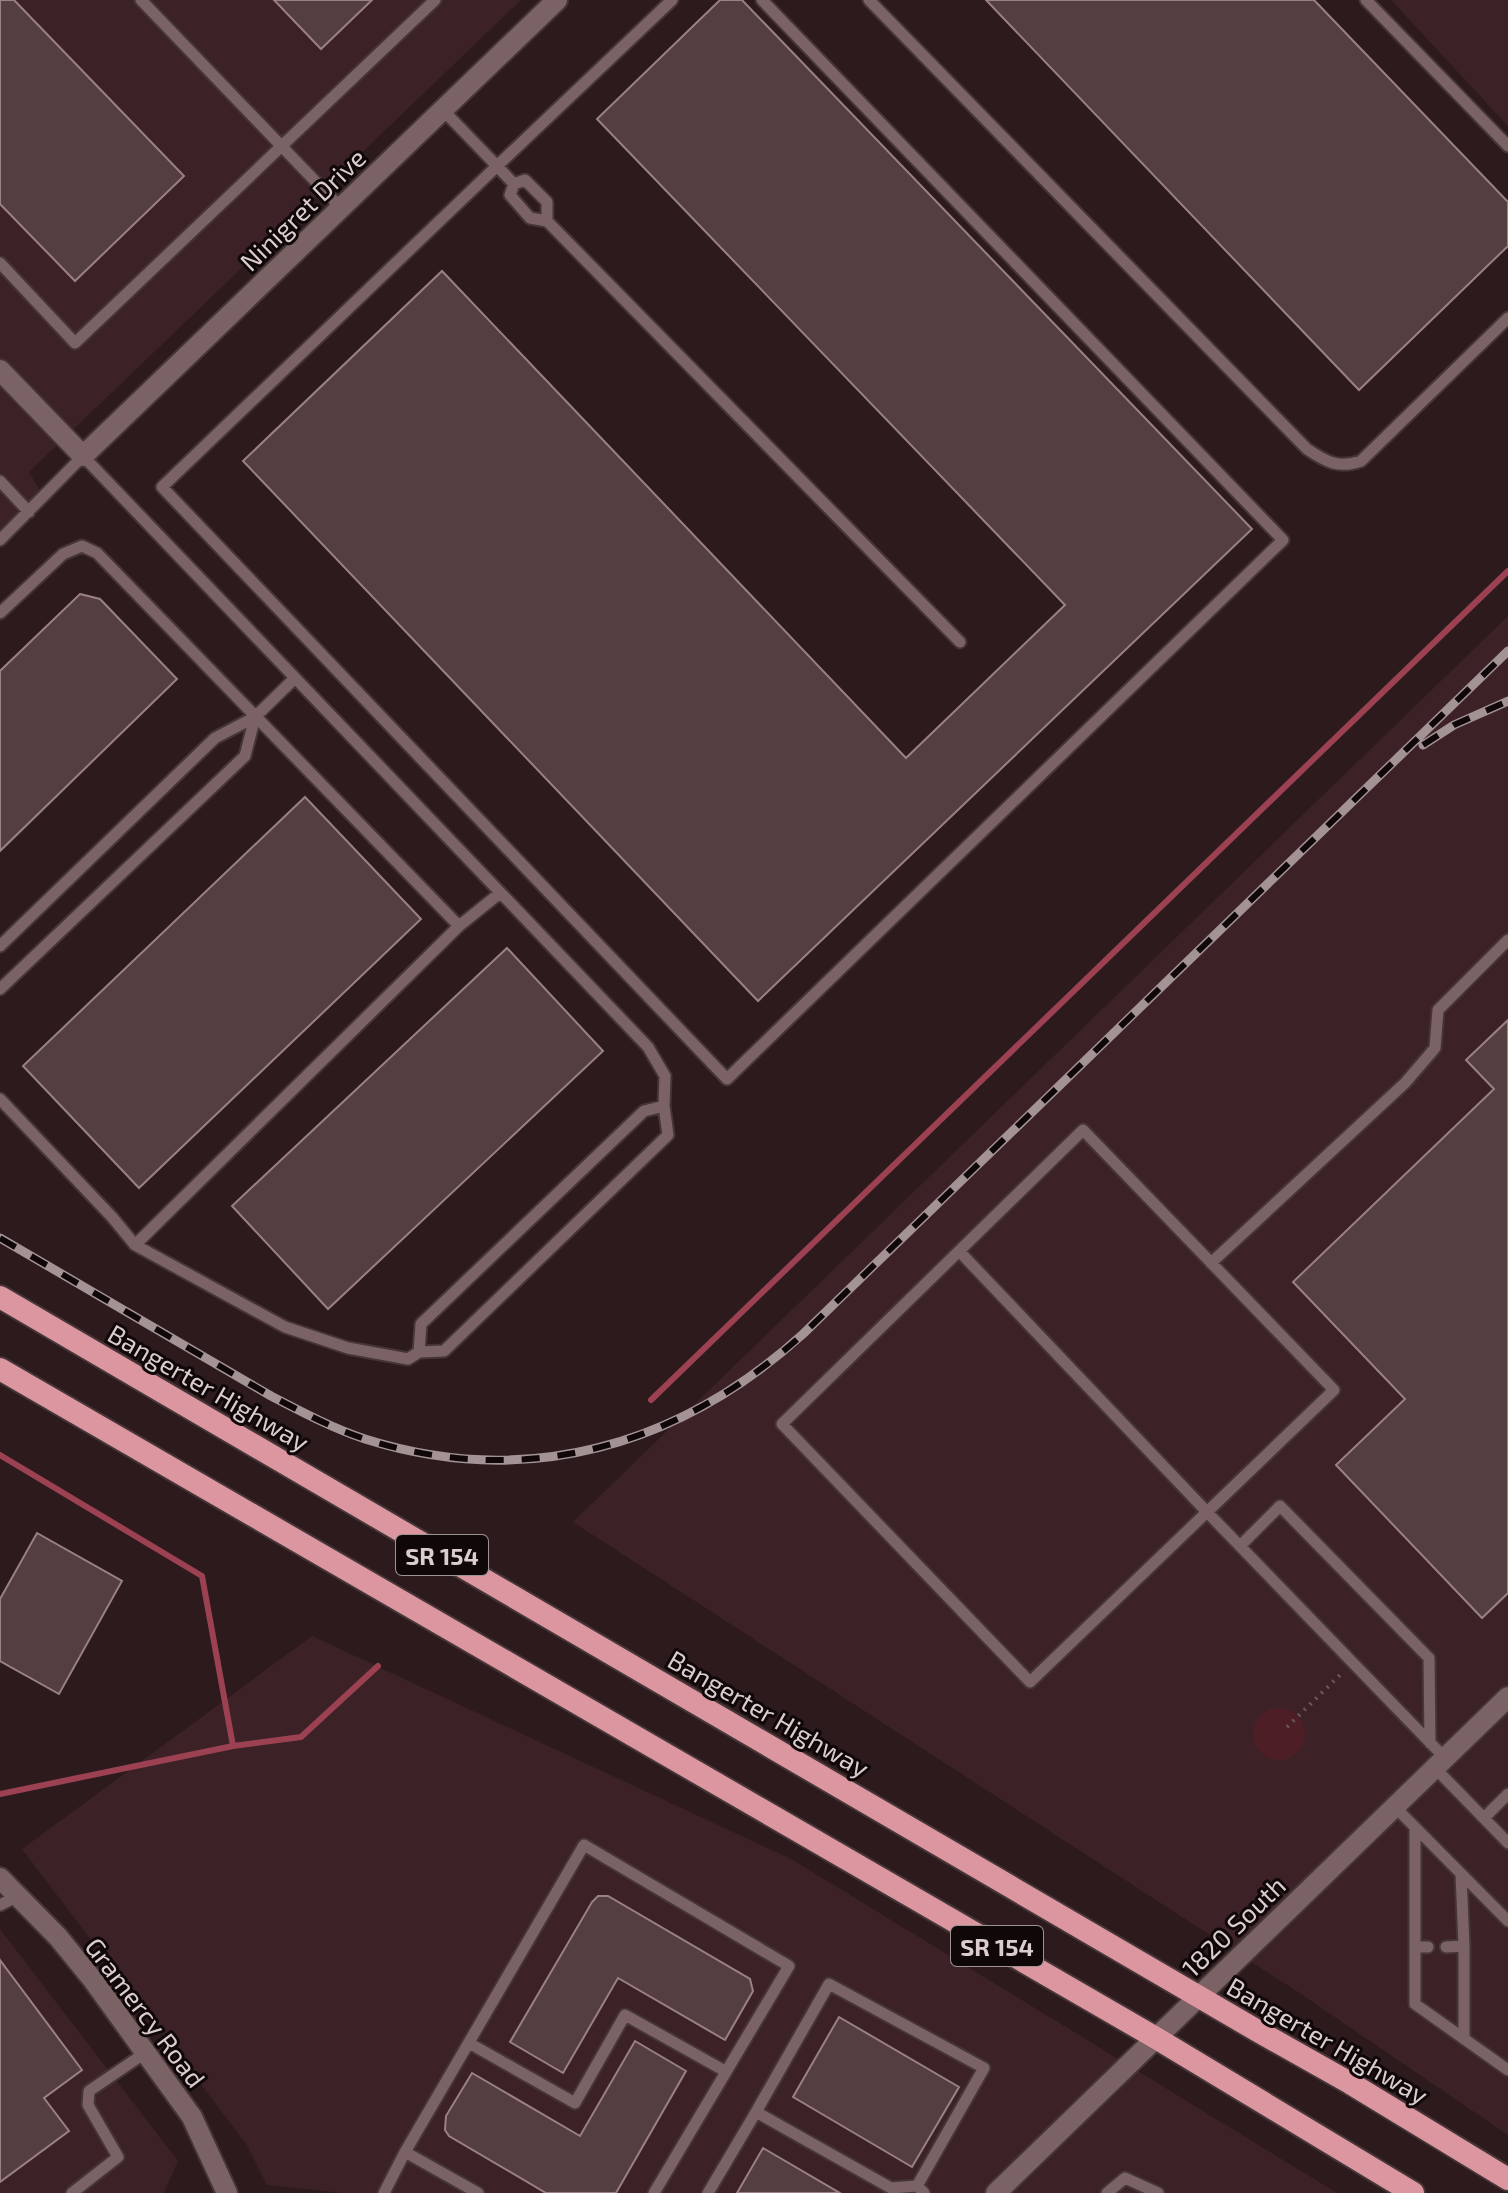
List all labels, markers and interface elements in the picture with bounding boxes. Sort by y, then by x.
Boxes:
street label: Ninigret Drive [233,141,371,277]
street label: Bangerter Highway [103,1317,315,1457]
road number: SR 154 [396,1535,488,1575]
street label: Bangerter Highway [663,1643,875,1783]
street label: 1820 South [1175,1869,1291,1983]
road number: SR 154 [951,1926,1043,1966]
street label: Gramercy Road [80,1931,212,2093]
street label: Bangerter Highway [1222,1970,1434,2110]

